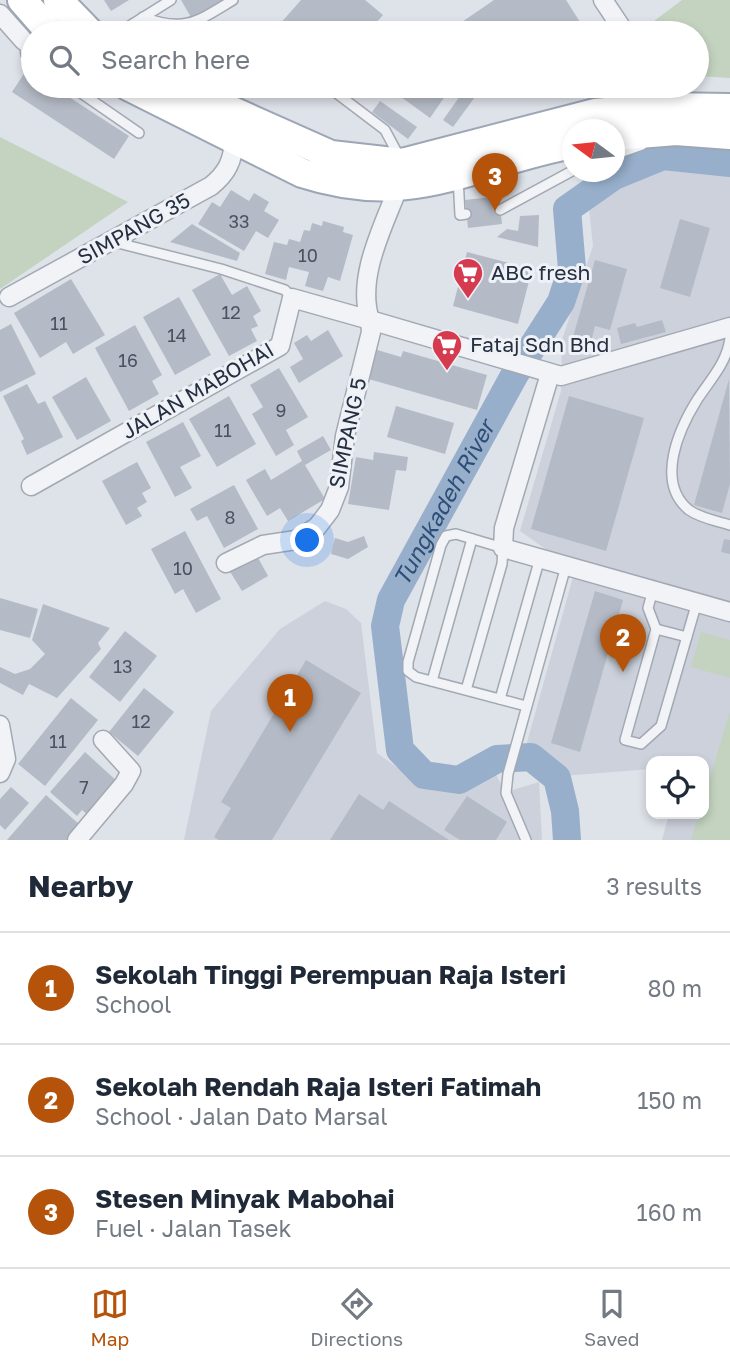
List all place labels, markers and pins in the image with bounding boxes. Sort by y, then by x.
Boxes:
pin: 3 [472,153,518,211]
supermarket icon: ABC fresh [451,256,485,300]
place label: ABC fresh [491,259,590,285]
supermarket icon: Fataj Sdn Bhd [430,328,464,372]
place label: Fataj Sdn Bhd [470,331,609,357]
pin: 2 [600,614,646,672]
pin: 1 [267,674,313,732]

